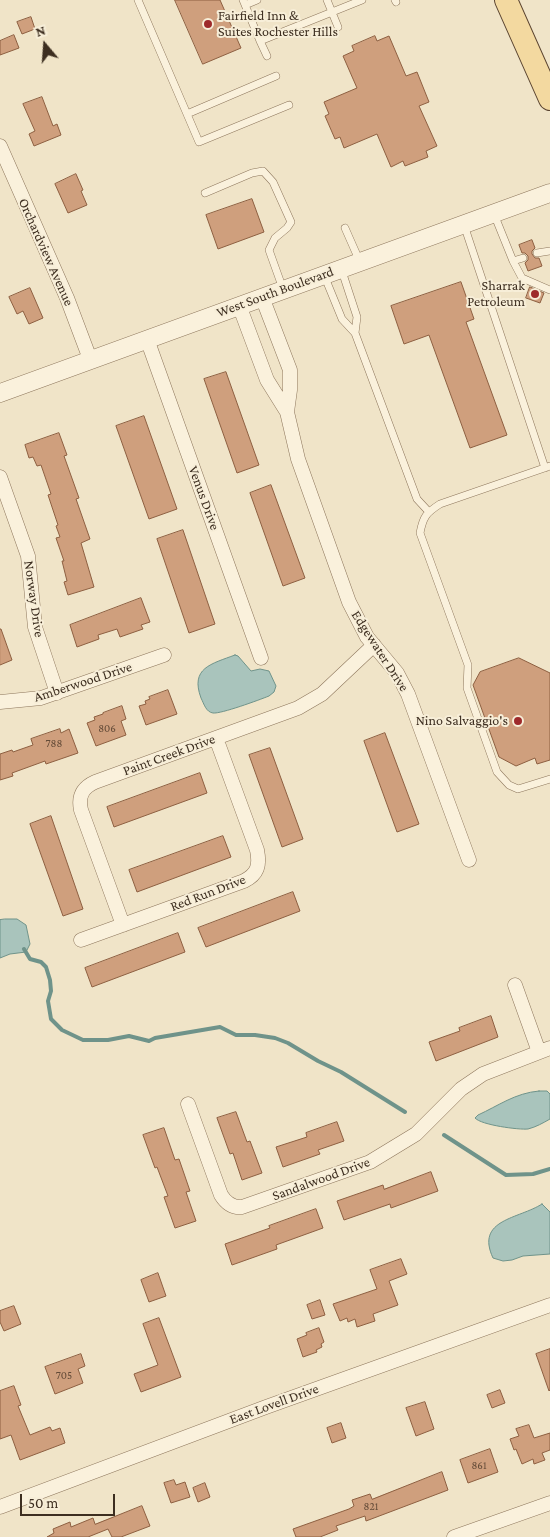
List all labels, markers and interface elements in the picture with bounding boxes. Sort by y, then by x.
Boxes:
place label: Fairfield Inn & Suites Rochester Hills [218,8,338,40]
marker: Fairfield Inn & Suites Rochester Hills [202,18,214,30]
north arrow [20,20,70,70]
text: N [33,22,47,40]
street label: Orchardview Avenue [15,195,77,309]
street label: West South Boulevard [214,263,336,321]
place label: Sharrak Petroleum [467,278,525,310]
marker: Sharrak Petroleum [529,288,541,300]
street label: Venus Drive [185,464,223,532]
street label: Norway Drive [20,560,48,638]
street label: Edgewater Drive [348,607,412,695]
street label: Amberwood Drive [32,658,134,706]
place label: Nino Salvaggio's [416,713,508,729]
marker: Nino Salvaggio's [512,715,524,727]
house number: 806 [98,722,116,736]
street label: Paint Creek Drive [121,731,217,779]
house number: 788 [46,737,62,751]
street label: Red Run Drive [168,871,248,915]
street label: Sandalwood Drive [270,1154,372,1204]
house number: 705 [56,1369,72,1383]
street label: East Lovell Drive [227,1380,321,1428]
house number: 861 [471,1459,487,1473]
scale bar [22,1484,118,1516]
text: 50 m [28,1495,58,1511]
house number: 821 [364,1500,378,1514]

